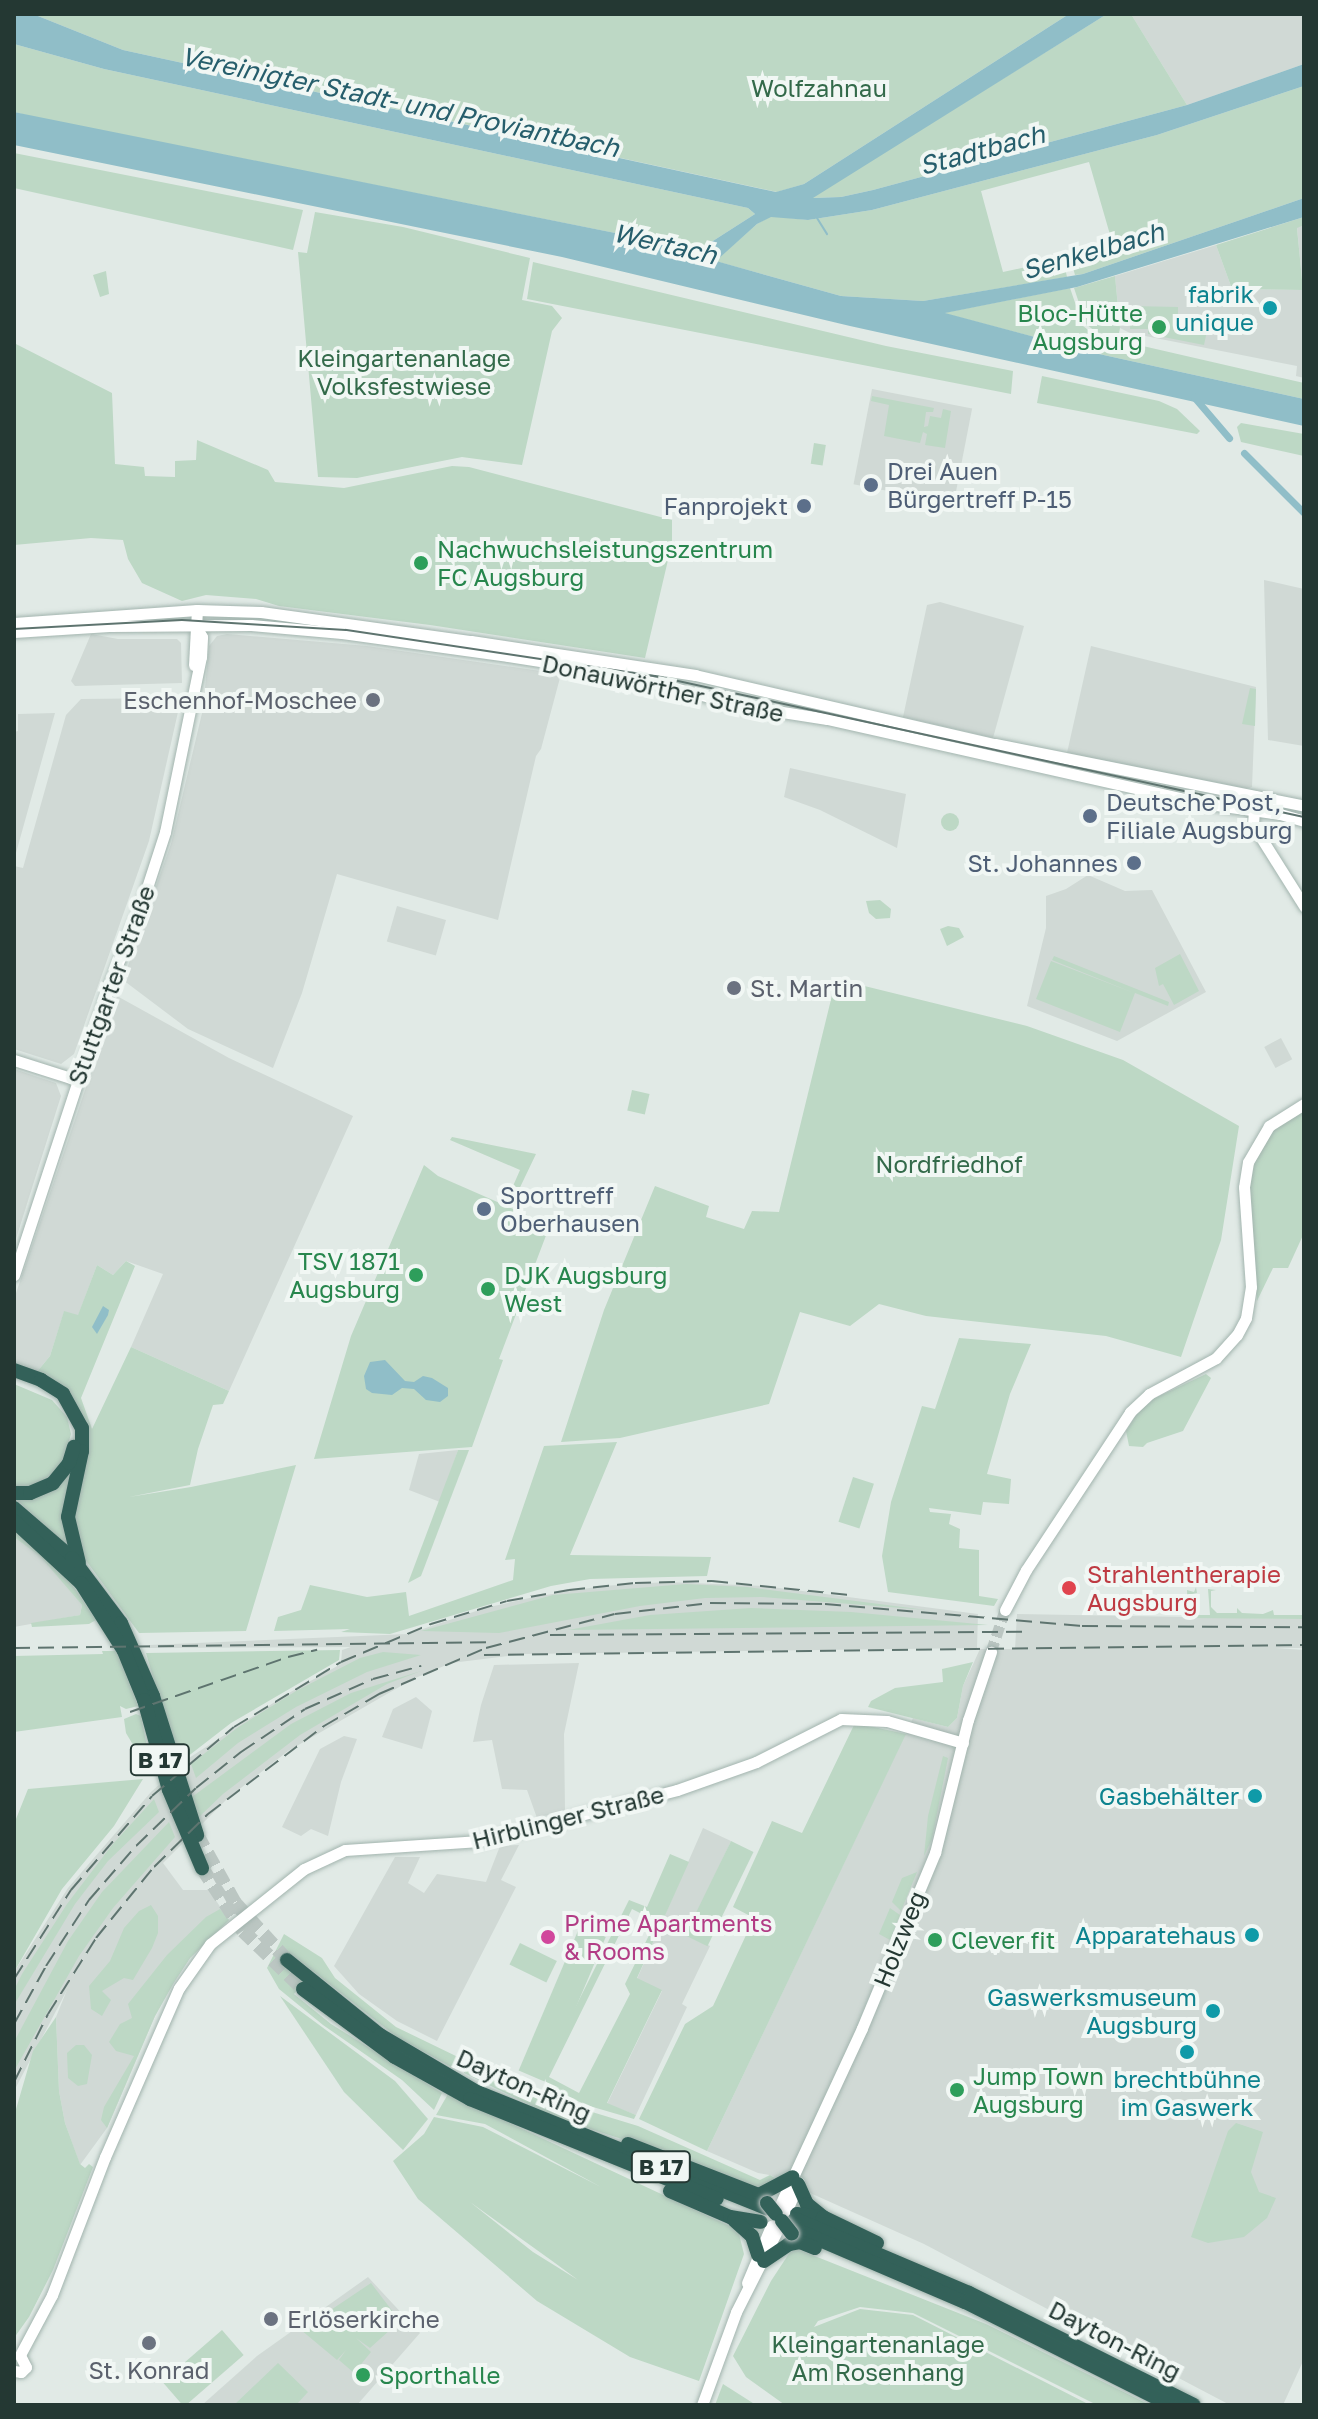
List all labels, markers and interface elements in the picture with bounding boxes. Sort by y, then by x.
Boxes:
water label: Vereinigter Stadt- und Proviantbach [178,40,622,164]
park label: Wolfzahnau [751,74,887,102]
water label: Stadtbach [916,118,1048,182]
water label: Senkelbach [1018,216,1168,286]
water label: Wertach [610,217,720,271]
place label: fabrik unique [1175,280,1254,336]
place label: Bloc-Hütte Augsburg [1017,299,1143,355]
marker: fabrik unique [1261,299,1279,317]
marker: Bloc-Hütte Augsburg [1150,318,1168,336]
park label: Kleingartenanlage Volksfestwiese [297,344,511,400]
place label: Drei Auen Bürgertreff P-15 [887,457,1072,513]
marker: Drei Auen Bürgertreff P-15 [862,476,880,494]
place label: Fanprojekt [664,492,788,520]
marker: Fanprojekt [795,497,813,515]
place label: Nachwuchsleistungszentrum FC Augsburg [437,535,773,591]
marker: Nachwuchsleistungszentrum FC Augsburg [412,554,430,572]
street label: Donauwörther Straße [540,648,786,728]
place label: Eschenhof-Moschee [123,686,357,714]
marker: Eschenhof-Moschee [364,691,382,709]
place label: Deutsche Post, Filiale Augsburg [1106,788,1293,844]
marker: Deutsche Post, Filiale Augsburg [1081,807,1099,825]
place label: St. Johannes [967,849,1118,877]
marker: St. Johannes [1125,854,1143,872]
street label: Stuttgarter Straße [62,881,160,1089]
place label: St. Martin [750,974,863,1002]
marker: St. Martin [725,979,743,997]
park label: Nordfriedhof [875,1150,1023,1178]
place label: Sporttreff Oberhausen [500,1181,640,1237]
marker: Sporttreff Oberhausen [475,1200,493,1218]
place label: TSV 1871 Augsburg [289,1247,400,1303]
place label: DJK Augsburg West [504,1261,667,1317]
marker: TSV 1871 Augsburg [407,1266,425,1284]
marker: DJK Augsburg West [479,1280,497,1298]
place label: Strahlentherapie Augsburg [1087,1560,1281,1616]
marker: Strahlentherapie Augsburg [1058,1577,1080,1599]
road number: B 17 [128,1742,192,1778]
street label: Hirblinger Straße [469,1779,667,1855]
place label: Gasbehälter [1099,1782,1239,1810]
marker: Gasbehälter [1246,1787,1264,1805]
street label: Holzweg [867,1887,931,1991]
place label: Prime Apartments & Rooms [564,1909,773,1965]
place label: Apparatehaus [1075,1921,1236,1949]
place label: Clever fit [951,1926,1055,1954]
marker: Apparatehaus [1243,1926,1261,1944]
marker: Prime Apartments & Rooms [539,1928,557,1946]
marker: Clever fit [926,1931,944,1949]
place label: Gaswerksmuseum Augsburg [987,1983,1197,2039]
marker: Gaswerksmuseum Augsburg [1204,2002,1222,2020]
street label: Dayton-Ring [452,2043,596,2127]
marker: brechtbühne im Gaswerk [1178,2043,1196,2061]
place label: Jump Town Augsburg [973,2062,1104,2118]
place label: brechtbühne im Gaswerk [1113,2065,1261,2121]
marker: Jump Town Augsburg [948,2081,966,2099]
road number: B 17 [629,2149,693,2185]
street label: Dayton-Ring [1044,2294,1186,2386]
place label: Erlöserkirche [287,2305,440,2333]
marker: Erlöserkirche [262,2310,280,2328]
park label: Kleingartenanlage Am Rosenhang [771,2330,985,2386]
marker: St. Konrad [140,2334,158,2352]
place label: St. Konrad [88,2356,210,2384]
place label: Sporthalle [379,2361,500,2389]
marker: Sporthalle [354,2366,372,2384]

